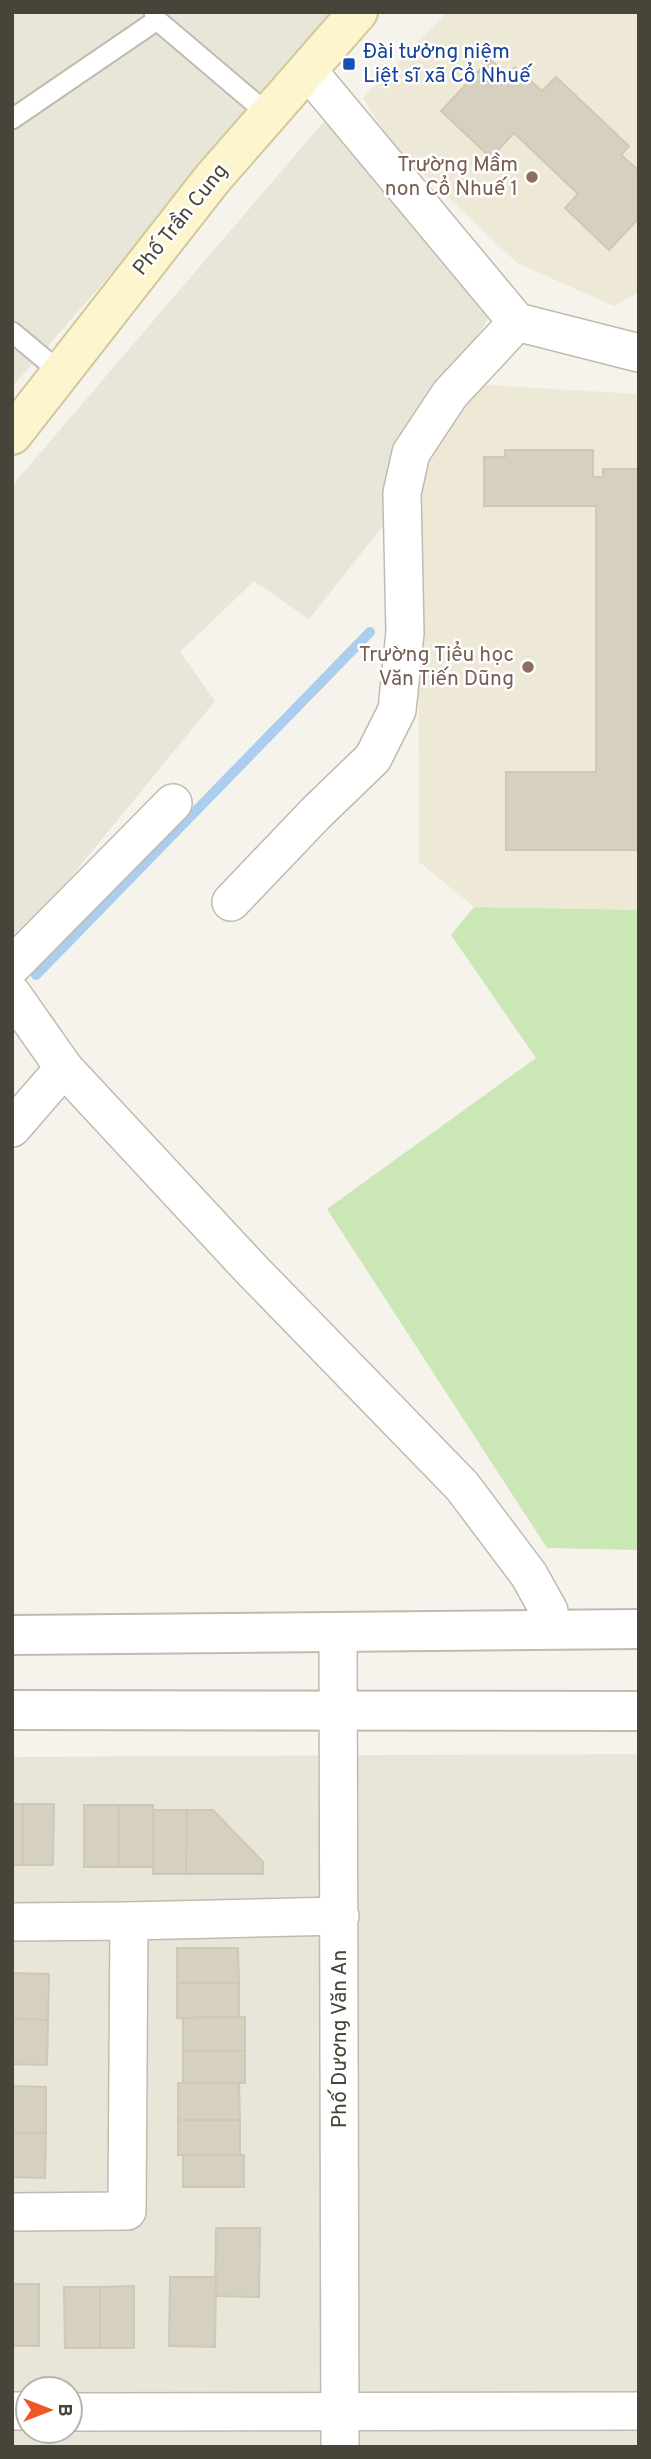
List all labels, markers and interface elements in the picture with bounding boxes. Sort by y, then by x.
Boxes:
place label: Đài tưởng niệm Liệt sĩ xã Cổ Nhuế [363,39,533,90]
marker: Đài tưởng niệm Liệt sĩ xã Cổ Nhuế [341,56,357,72]
place label: Trường Mầm non Cổ Nhuế 1 [385,152,518,203]
street label: Phố Trần Cung [127,158,235,282]
marker: Trường Mầm non Cổ Nhuế 1 [524,169,540,185]
place label: Trường Tiểu học Văn Tiến Dũng [359,640,514,693]
marker: Trường Tiểu học Văn Tiến Dũng [520,659,536,675]
street label: Phố Dương Văn An [327,1950,354,2128]
north arrow [14,2375,84,2445]
text: B [52,2403,76,2417]

